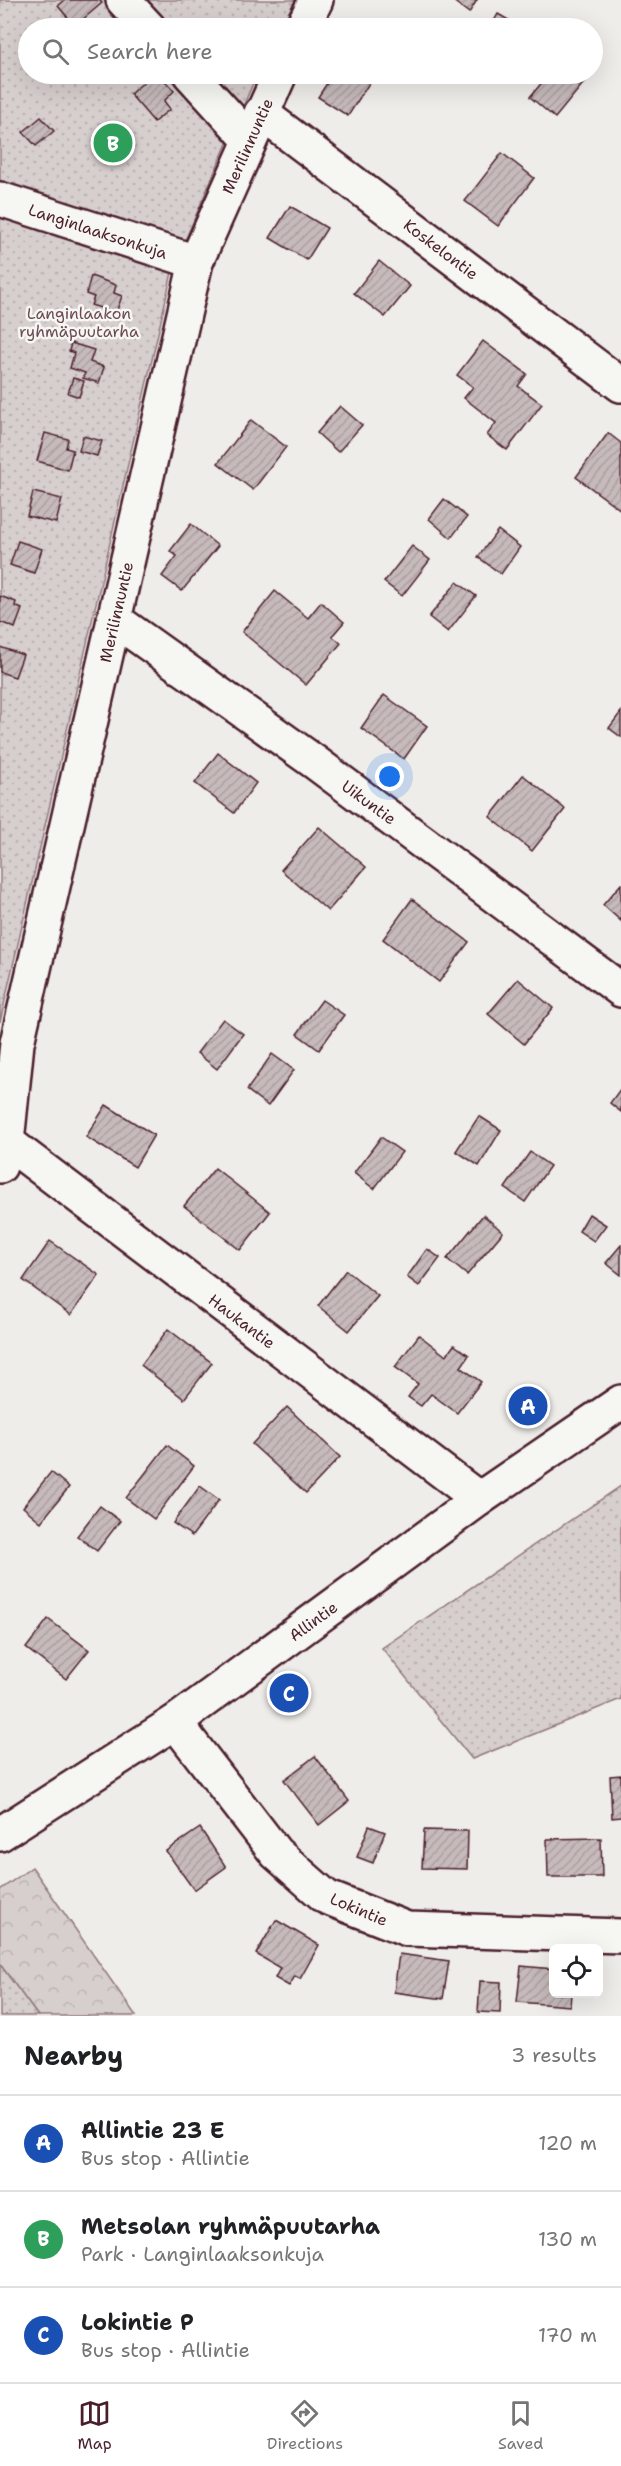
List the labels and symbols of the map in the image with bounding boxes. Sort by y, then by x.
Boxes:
street label: Merilinnuntie [217,95,278,197]
pin: B [94,120,132,166]
street label: Langinlaaksonkuja [26,199,170,264]
street label: Koskelontie [399,214,482,284]
park label: Langinlaakon ryhmäpuutarha [19,303,139,342]
street label: Merilinnuntie [95,560,138,665]
your location [375,762,404,791]
street label: Uikuntie [337,776,400,829]
street label: Haukantie [204,1289,279,1353]
pin: A [508,1384,548,1428]
street label: Allintie [285,1597,342,1646]
pin: C [270,1670,308,1716]
street label: Lokintie [327,1888,391,1931]

